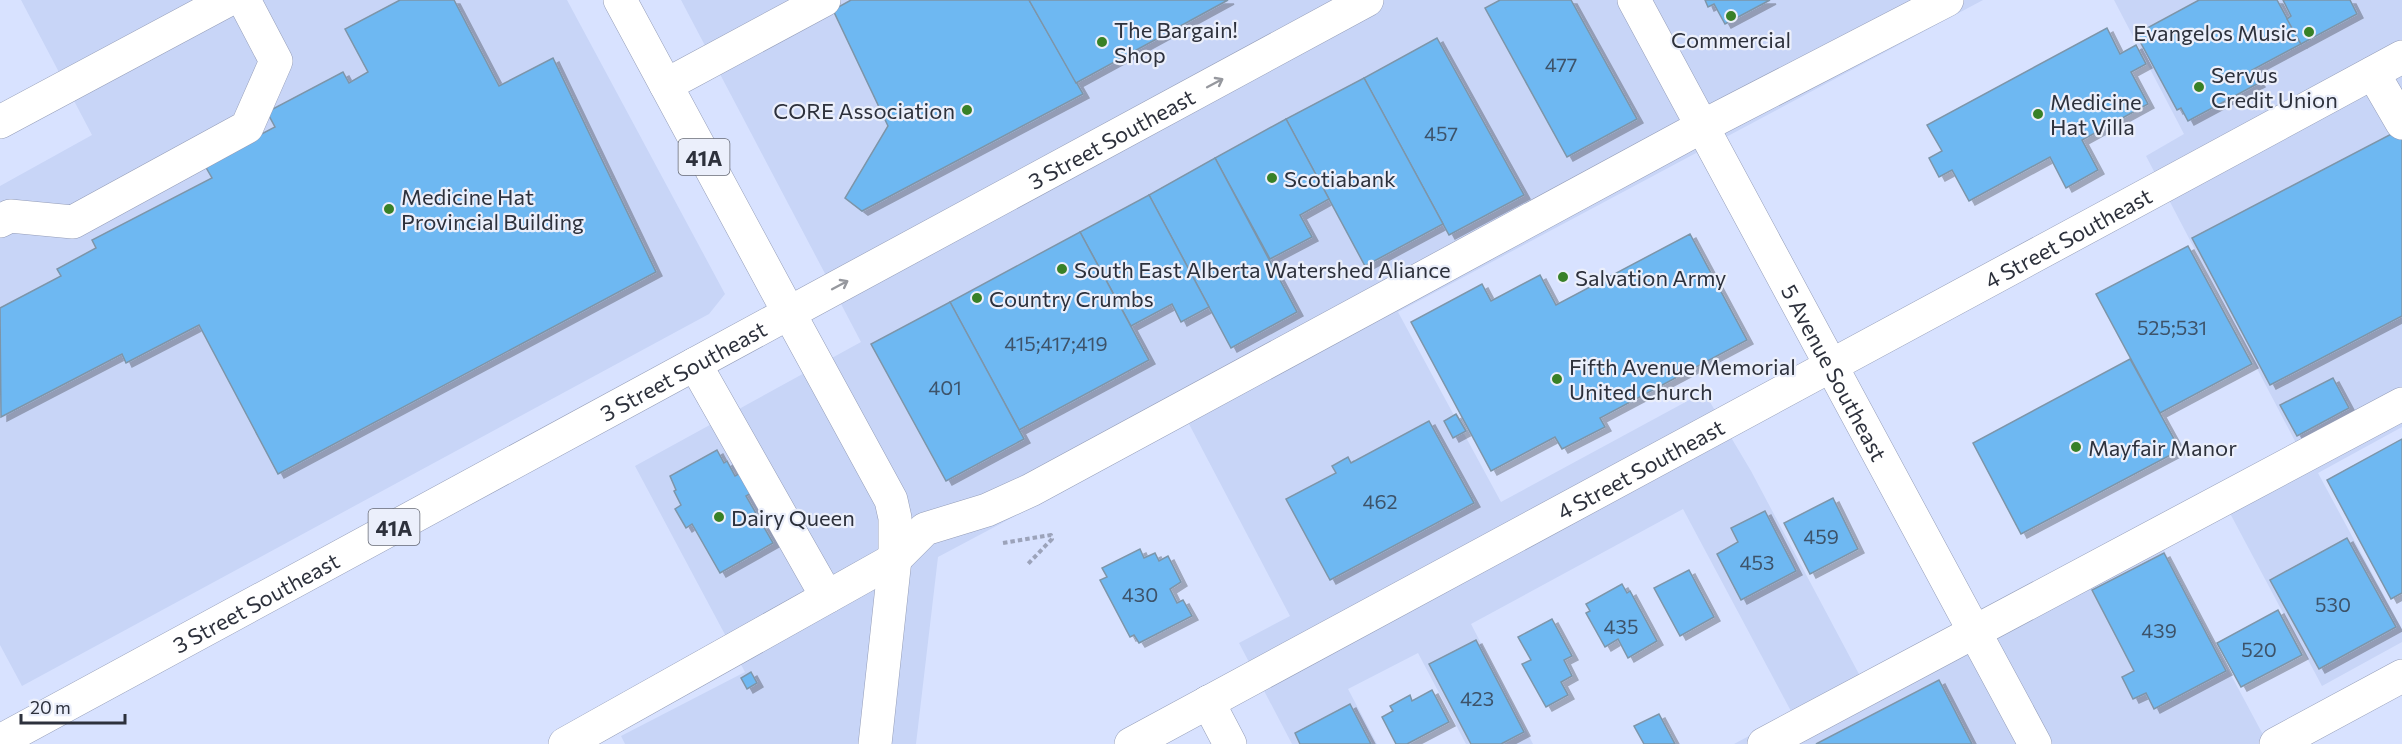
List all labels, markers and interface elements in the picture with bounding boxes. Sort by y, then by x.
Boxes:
marker: Commercial [1724,9,1738,23]
place label: The Bargain! Shop [1114,16,1238,68]
place label: Evangelos Music [2133,19,2297,46]
marker: Evangelos Music [2302,25,2316,39]
place label: Commercial [1671,26,1791,53]
marker: The Bargain! Shop [1095,35,1109,49]
house number: 477 [1545,52,1577,76]
place label: Servus Credit Union [2211,61,2338,113]
one-way arrow [1205,77,1223,88]
marker: Servus Credit Union [2192,80,2206,94]
street label: 3 Street Southeast [1023,82,1199,194]
place label: Medicine Hat Villa [2050,88,2142,140]
place label: CORE Association [773,97,955,124]
marker: CORE Association [960,103,974,117]
marker: Medicine Hat Villa [2031,107,2045,121]
house number: 457 [1424,121,1458,145]
road number: 41A [678,139,730,175]
place label: Scotiabank [1284,165,1396,192]
marker: Scotiabank [1265,171,1279,185]
street label: 4 Street Southeast [1980,181,2156,294]
place label: Medicine Hat Provincial Building [401,183,584,235]
marker: Medicine Hat Provincial Building [382,202,396,216]
place label: South East Alberta Watershed Aliance [1074,256,1451,283]
marker: South East Alberta Watershed Aliance [1055,262,1069,276]
place label: Salvation Army [1575,264,1727,291]
marker: Salvation Army [1556,270,1570,284]
one-way arrow [831,279,848,291]
street label: 5 Avenue Southeast [1776,279,1893,465]
place label: Country Crumbs [989,285,1154,312]
marker: Country Crumbs [970,291,984,305]
street label: 3 Street Southeast [595,314,771,427]
house number: 525;531 [2137,315,2207,339]
house number: 415;417;419 [1004,331,1108,355]
place label: Fifth Avenue Memorial United Church [1569,353,1796,405]
marker: Fifth Avenue Memorial United Church [1550,372,1564,386]
house number: 401 [928,375,962,399]
street label: 4 Street Southeast [1552,413,1729,525]
place label: Mayfair Manor [2088,434,2237,461]
marker: Mayfair Manor [2069,440,2083,454]
house number: 462 [1362,489,1398,513]
place label: Dairy Queen [731,504,855,531]
road number: 41A [368,509,420,545]
marker: Dairy Queen [712,510,726,524]
house number: 459 [1803,524,1839,548]
street label: 3 Street Southeast [168,546,344,658]
house number: 453 [1740,550,1774,574]
house number: 430 [1122,582,1158,606]
house number: 530 [2315,592,2351,616]
house number: 435 [1604,614,1638,638]
house number: 439 [2141,618,2177,642]
house number: 520 [2241,637,2277,661]
house number: 423 [1460,686,1494,710]
scale bar [21,687,124,725]
text: 20 m [30,696,71,718]

